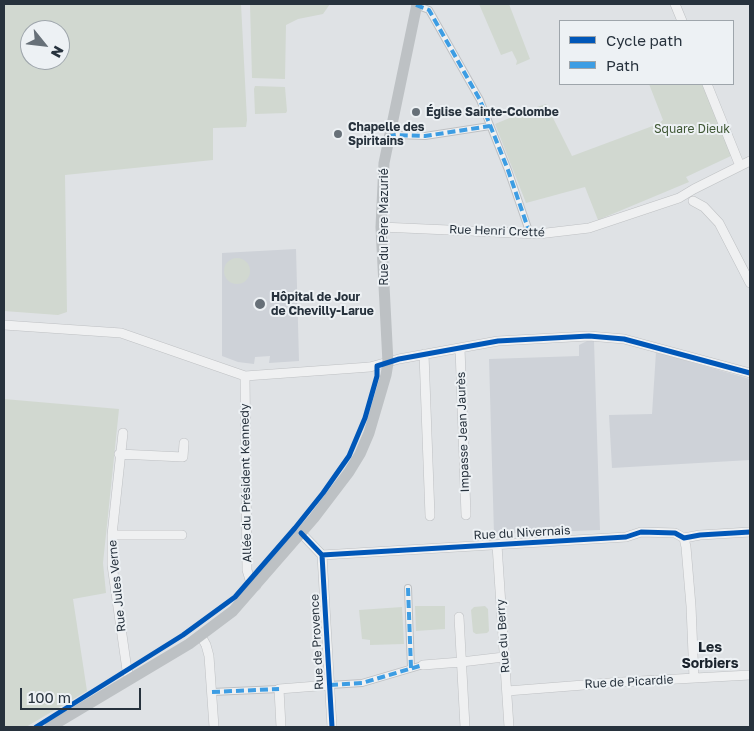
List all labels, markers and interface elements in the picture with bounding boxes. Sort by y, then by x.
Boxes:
north arrow [20,20,70,70]
legend [559,20,734,85]
text: Cycle path [606,31,682,49]
text: N [48,43,68,61]
text: Path [606,56,639,74]
place label: Église Sainte-Colombe [426,105,559,119]
marker: Église Sainte-Colombe [410,106,422,118]
place label: Chapelle des Spiritains [348,120,424,148]
park label: Square Dieuk [654,122,730,136]
marker: Chapelle des Spiritains [332,128,344,140]
street label: Rue du Père Mazurié [377,168,391,286]
street label: Rue Henri Cretté [449,222,545,240]
place label: Hôpital de Jour de Chevilly-Larue [271,290,374,318]
marker: Hôpital de Jour de Chevilly-Larue [253,297,267,311]
street label: Impasse Jean Jaurès [454,371,472,493]
street label: Allée du Président Kennedy [237,403,255,563]
street label: Rue du Nivernais [473,523,571,543]
street label: Rue Jules Verne [105,539,129,633]
street label: Rue de Provence [307,594,327,690]
street label: Rue du Berry [493,598,513,674]
district label: Les Sorbiers [681,640,739,672]
street label: Rue de Picardie [584,672,674,692]
scale bar [22,678,144,710]
text: 100 m [28,688,71,706]

